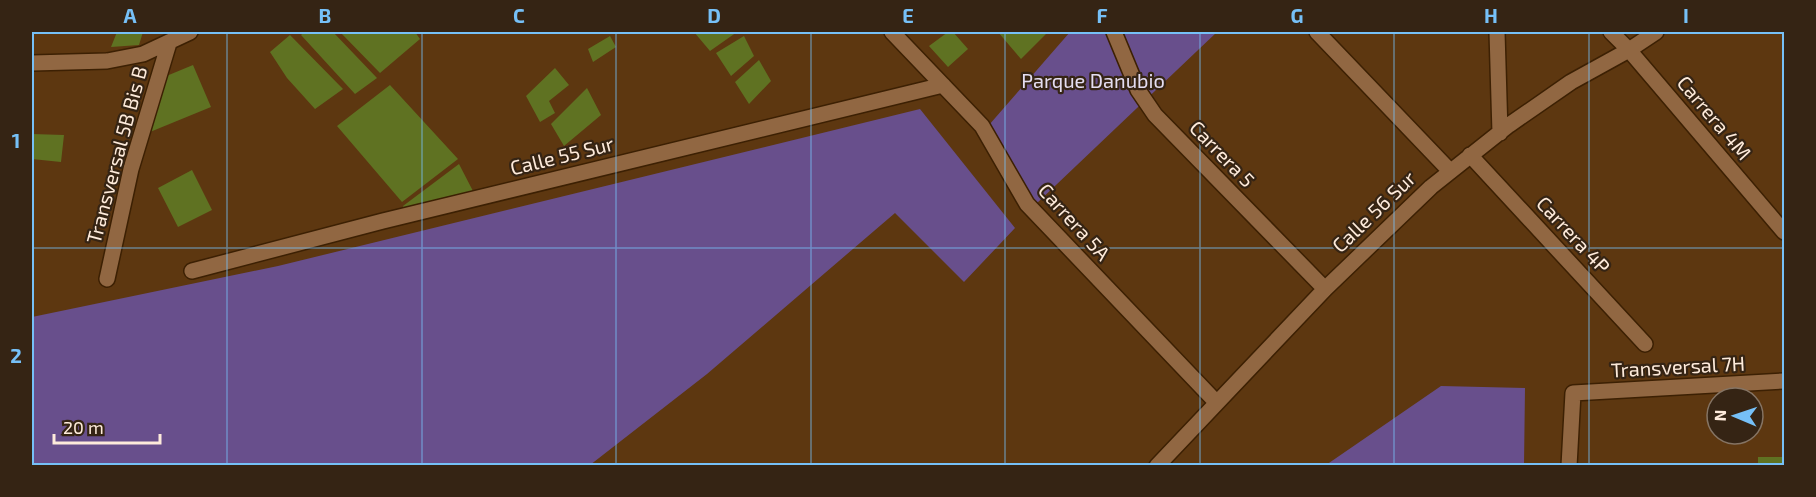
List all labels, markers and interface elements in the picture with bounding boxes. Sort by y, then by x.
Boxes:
text: A [123,3,137,27]
text: B [319,3,331,27]
text: C [513,3,525,27]
text: D [707,3,721,27]
text: E [902,3,914,27]
text: F [1096,3,1108,27]
text: G [1291,3,1303,27]
text: H [1484,3,1498,27]
text: I [1683,3,1689,27]
street label: Transversal 5B Bis B [81,63,151,246]
park label: Parque Danubio [1021,68,1165,92]
street label: Carrera 4M [1673,70,1757,164]
street label: Carrera 5 [1185,115,1260,192]
text: 1 [12,128,20,152]
street label: Calle 55 Sur [507,131,616,179]
street label: Calle 56 Sur [1327,166,1420,257]
street label: Carrera 5A [1034,178,1116,265]
street label: Carrera 4P [1532,191,1615,278]
text: 2 [10,343,22,367]
street label: Transversal 7H [1610,351,1746,382]
north arrow [1705,386,1765,446]
scale bar [54,407,160,445]
text: N [1710,409,1729,422]
text: 20 m [63,416,104,438]

